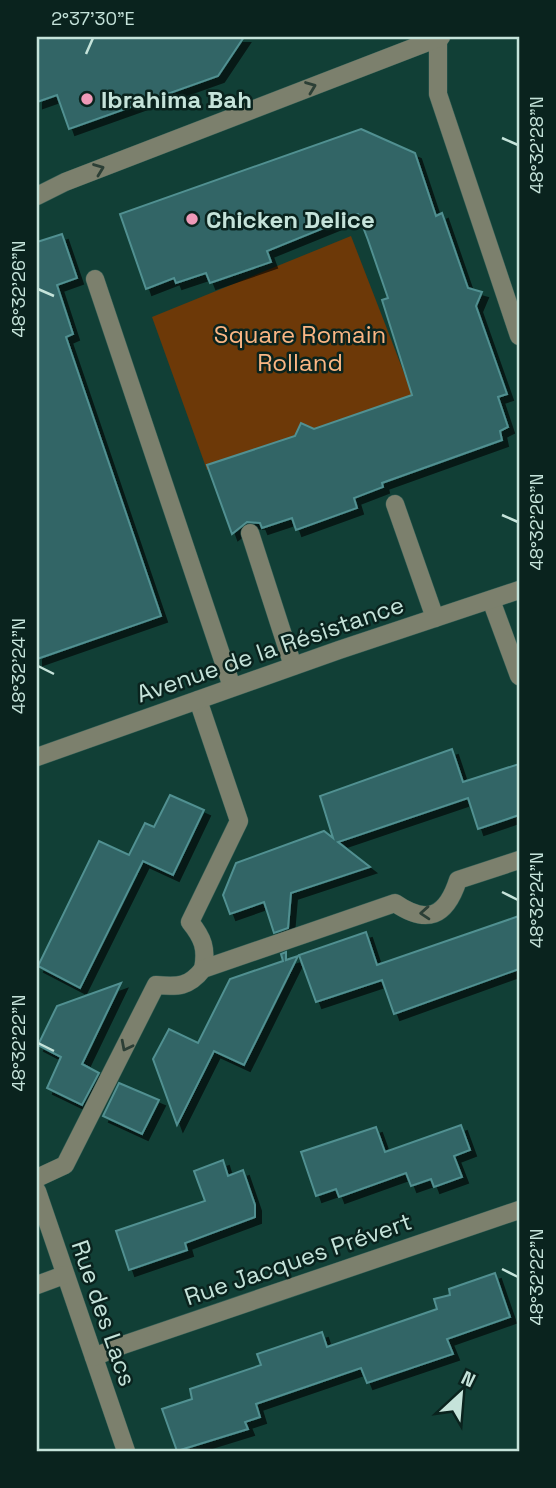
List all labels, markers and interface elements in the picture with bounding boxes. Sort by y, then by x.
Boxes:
text: 2°37'30"E [51,7,135,30]
one-way arrow [305,81,317,95]
place label: Ibrahima Bah [101,84,252,115]
marker: Ibrahima Bah [79,91,95,107]
text: 48°32'28"N [525,96,548,194]
one-way arrow [93,163,105,177]
place label: Chicken Delice [206,204,375,235]
marker: Chicken Delice [184,211,200,227]
text: 48°32'26"N [7,240,30,338]
park label: Square Romain Rolland [214,319,386,378]
text: 48°32'26"N [525,473,548,571]
street label: Avenue de la Résistance [132,589,408,709]
text: 48°32'24"N [7,618,30,714]
text: 48°32'24"N [525,852,548,948]
one-way arrow [419,906,430,921]
text: 48°32'22"N [7,995,30,1091]
one-way arrow [120,1039,134,1051]
street label: Rue Jacques Prévert [180,1206,416,1312]
text: 48°32'22"N [525,1229,548,1325]
street label: Rue des Lacs [65,1236,143,1390]
north arrow [426,1358,496,1428]
text: N [457,1365,479,1393]

